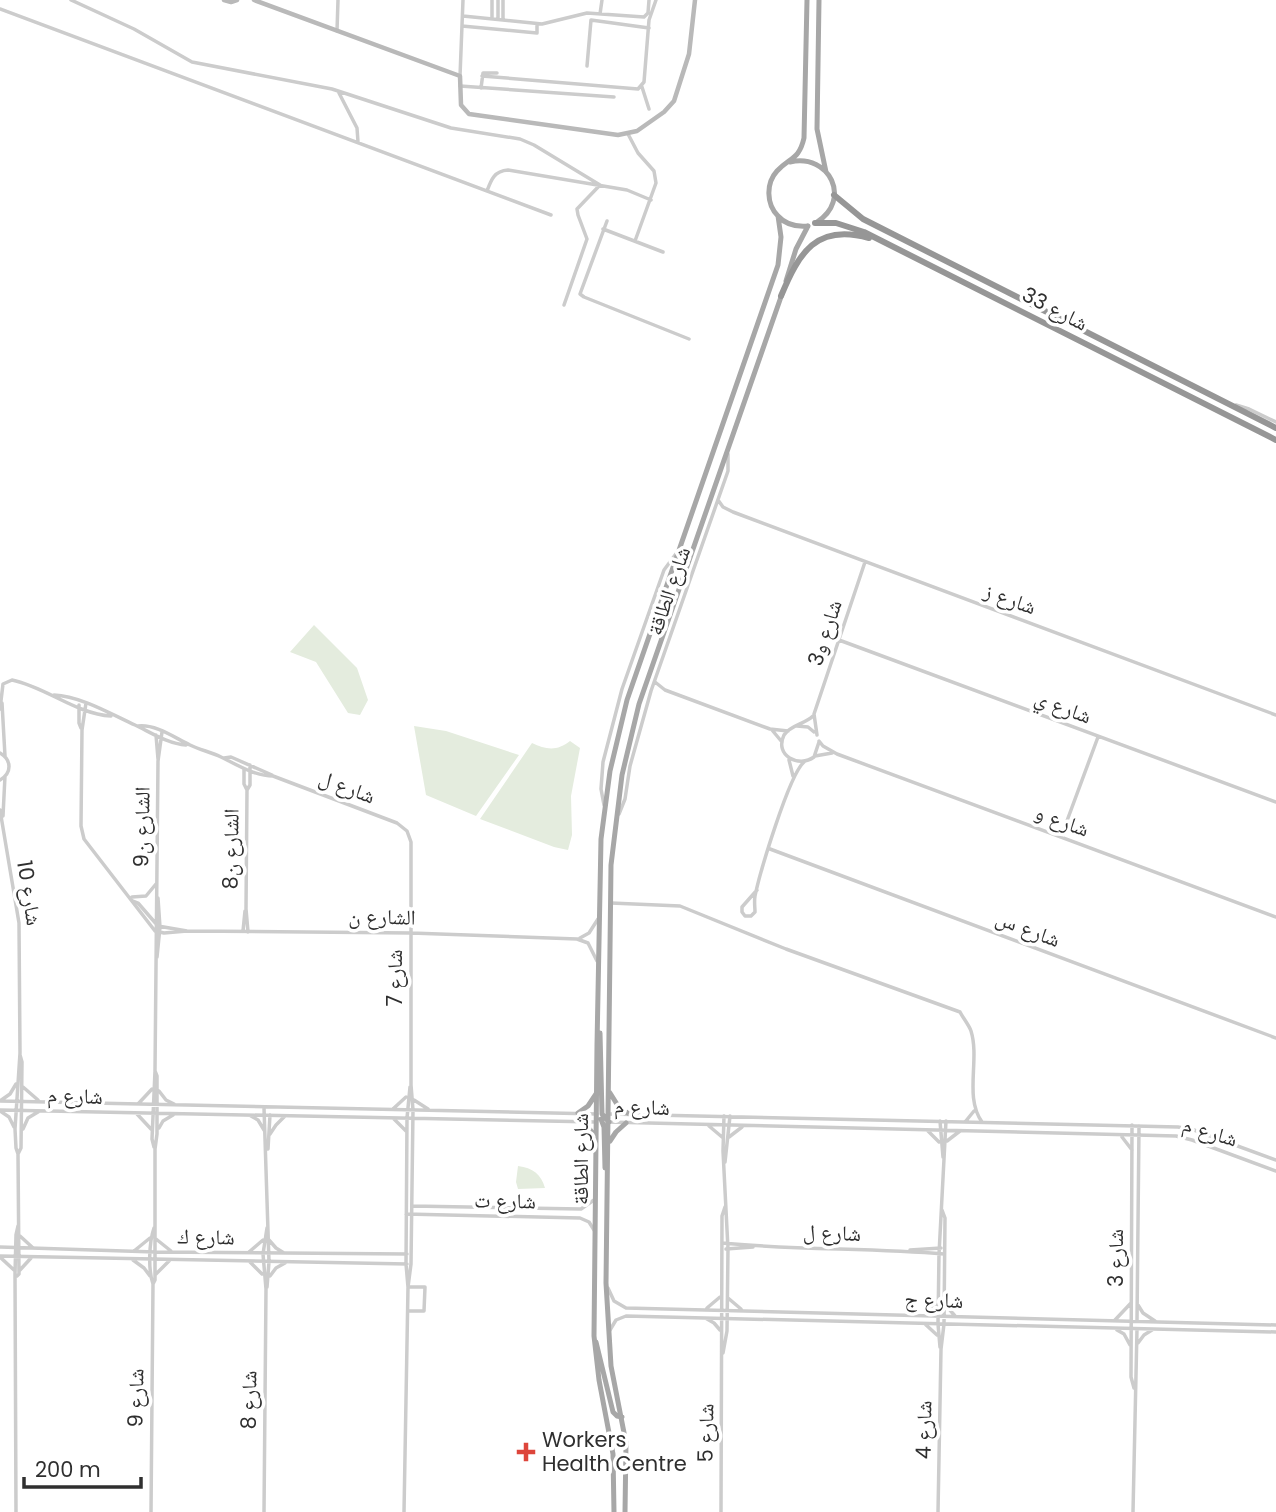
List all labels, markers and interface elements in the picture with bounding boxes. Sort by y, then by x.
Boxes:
street label: شارع 33 [1017,280,1093,337]
street label: شارع الطاقة [640,543,697,639]
street label: شارع ز [979,575,1040,621]
street label: شارع و3 [800,596,849,670]
street label: شارع ي [1030,683,1096,733]
street label: شارع ل [315,763,379,810]
street label: الشارع ن9 [126,786,157,868]
street label: شارع و [1031,797,1093,844]
street label: الشارع ن8 [215,808,246,890]
street label: شارع 10 [10,858,49,928]
street label: الشارع ن [348,901,416,932]
street label: شارع س [992,903,1065,954]
street label: شارع 7 [380,950,409,1007]
street label: شارع م [47,1080,103,1111]
street label: شارع م [614,1091,670,1122]
street label: شارع م [1179,1109,1241,1154]
street label: شارع الطاقة [566,1113,595,1205]
street label: شارع ت [474,1185,536,1216]
street label: شارع ل [803,1217,862,1248]
street label: شارع ك [177,1222,235,1251]
street label: شارع 3 [1101,1229,1130,1287]
street label: شارع ج [904,1284,964,1315]
street label: شارع 9 [120,1368,151,1428]
street label: شارع 8 [233,1370,264,1430]
street label: شارع 4 [908,1400,939,1460]
street label: شارع 5 [690,1403,721,1463]
place label: Workers Health Centre [542,1425,687,1478]
marker: Workers Health Centre [516,1442,536,1462]
scale bar [24,1446,142,1490]
text: 200 m [35,1455,101,1484]

